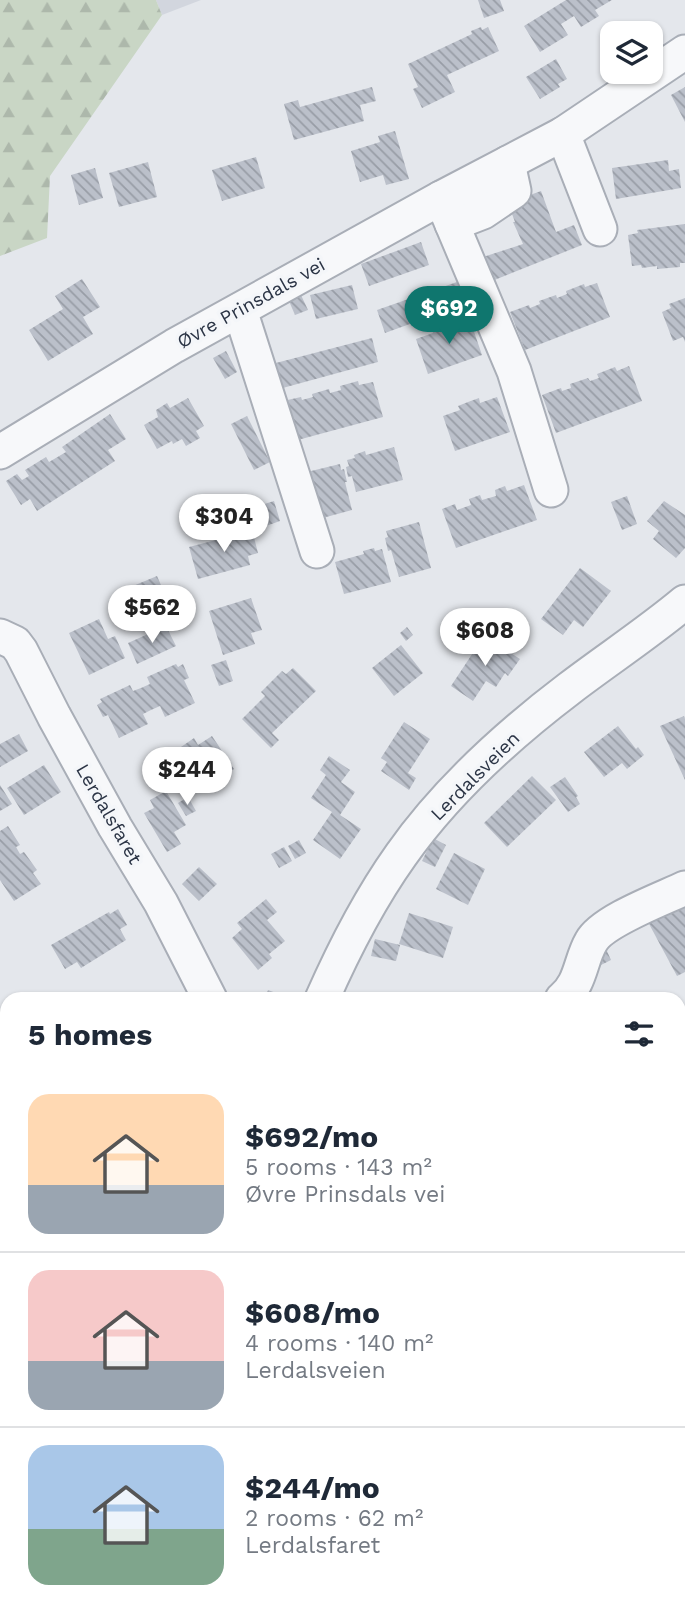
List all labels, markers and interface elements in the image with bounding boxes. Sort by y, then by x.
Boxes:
map controls [600,21,663,84]
button: layers [600,21,663,84]
street label: Øvre Prinsdals vei [173,253,329,353]
pin: $692 [408,286,490,346]
text: $692 [421,295,477,322]
pin: $304 [183,494,265,554]
text: $304 [195,503,253,530]
pin: $562 [111,586,193,645]
text: $562 [124,594,180,621]
pin: $608 [444,608,526,668]
text: $608 [456,617,514,644]
street label: Lerdalsveien [426,727,524,825]
pin: $244 [146,748,228,807]
text: $244 [158,756,216,783]
street label: Lerdalsfaret [71,760,147,868]
icon: filters [620,1015,658,1053]
text: 5 homes [28,1017,152,1052]
text: $692/mo [245,1119,378,1154]
icon: home [84,1122,168,1206]
text: 5 rooms · 143 m² [245,1154,432,1181]
text: Øvre Prinsdals vei [245,1181,445,1208]
text: $608/mo [245,1295,380,1330]
icon: home [84,1298,168,1382]
text: 4 rooms · 140 m² [245,1330,433,1357]
text: Lerdalsveien [245,1357,386,1384]
text: $244/mo [245,1470,380,1505]
icon: home [84,1473,168,1557]
text: 2 rooms · 62 m² [245,1505,423,1532]
text: Lerdalsfaret [245,1532,380,1559]

